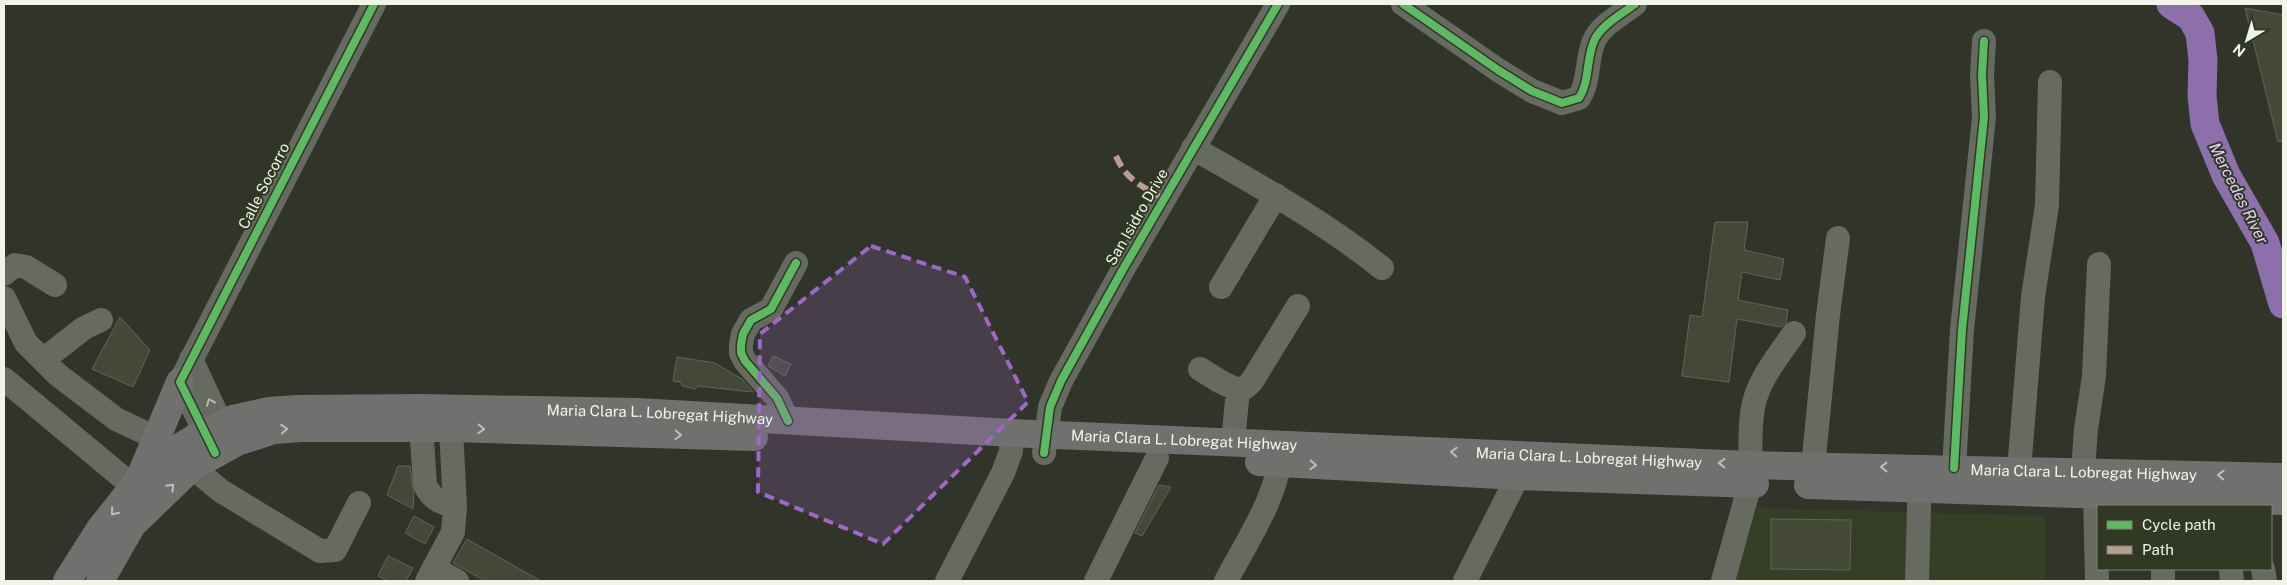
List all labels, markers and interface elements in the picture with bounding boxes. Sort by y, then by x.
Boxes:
north arrow [2222,15,2272,65]
text: N [2230,41,2248,60]
water label: Mercedes River [2205,139,2273,248]
street label: Calle Socorro [235,140,293,232]
street label: San Isidro Drive [1102,165,1171,268]
one-way arrow [206,398,217,407]
street label: Maria Clara L. Lobregat Highway [546,401,773,428]
one-way arrow [280,424,288,435]
one-way arrow [478,424,485,434]
street label: Maria Clara L. Lobregat Highway [1071,427,1298,453]
one-way arrow [675,429,683,440]
street label: Maria Clara L. Lobregat Highway [1475,444,1702,471]
one-way arrow [1450,446,1458,457]
one-way arrow [1717,458,1725,469]
one-way arrow [1309,459,1317,470]
street label: Maria Clara L. Lobregat Highway [1970,461,2197,483]
one-way arrow [1880,462,1888,472]
one-way arrow [2217,470,2225,480]
one-way arrow [165,484,174,493]
legend [2097,505,2272,570]
one-way arrow [111,506,119,515]
text: Cycle path [2142,516,2216,533]
text: Path [2142,541,2174,558]

